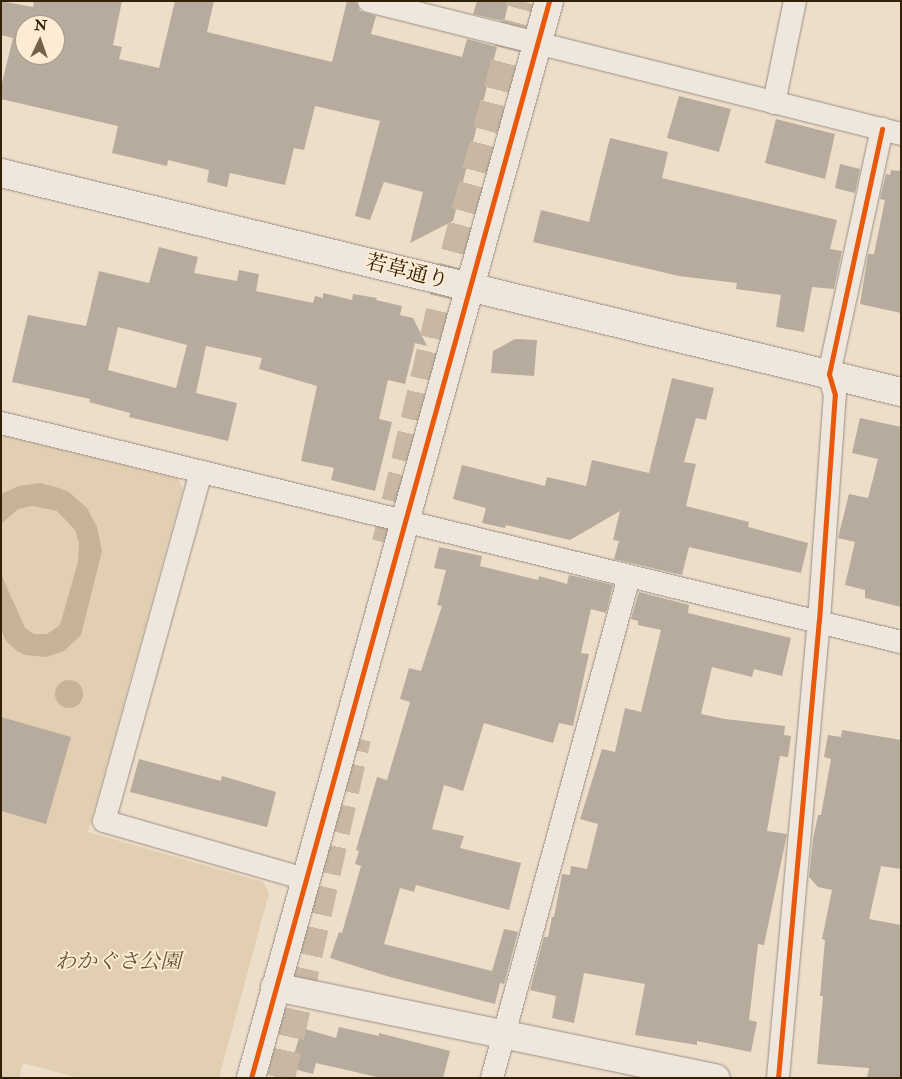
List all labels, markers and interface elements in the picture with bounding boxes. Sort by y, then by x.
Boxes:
north arrow [15,15,65,65]
text: N [34,17,47,34]
street label: 若草通り [363,250,451,294]
park label: わかぐさ公園 [55,949,181,975]

